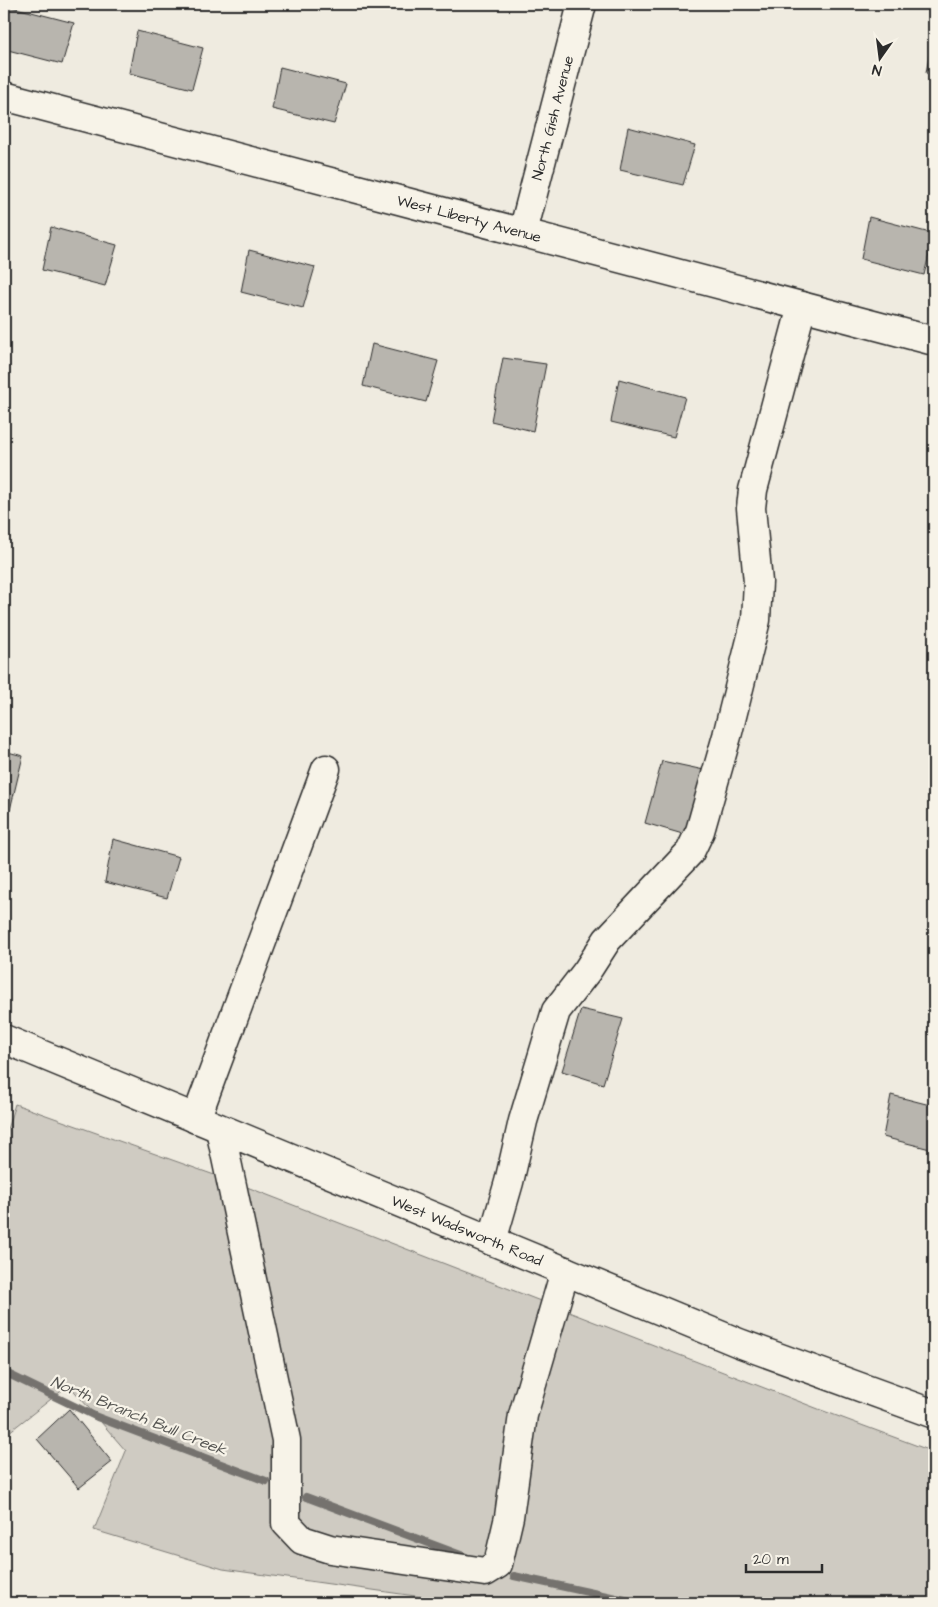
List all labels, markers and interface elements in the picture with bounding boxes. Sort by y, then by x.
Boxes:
north arrow [856,32,906,82]
street label: North Gish Avenue [527,53,579,183]
text: N [870,59,884,80]
street label: West Liberty Avenue [395,190,543,248]
street label: West Wadsworth Road [388,1190,546,1272]
water label: North Branch Bull Creek [47,1371,231,1462]
scale bar [746,1542,822,1574]
text: 20 m [753,1549,789,1570]

